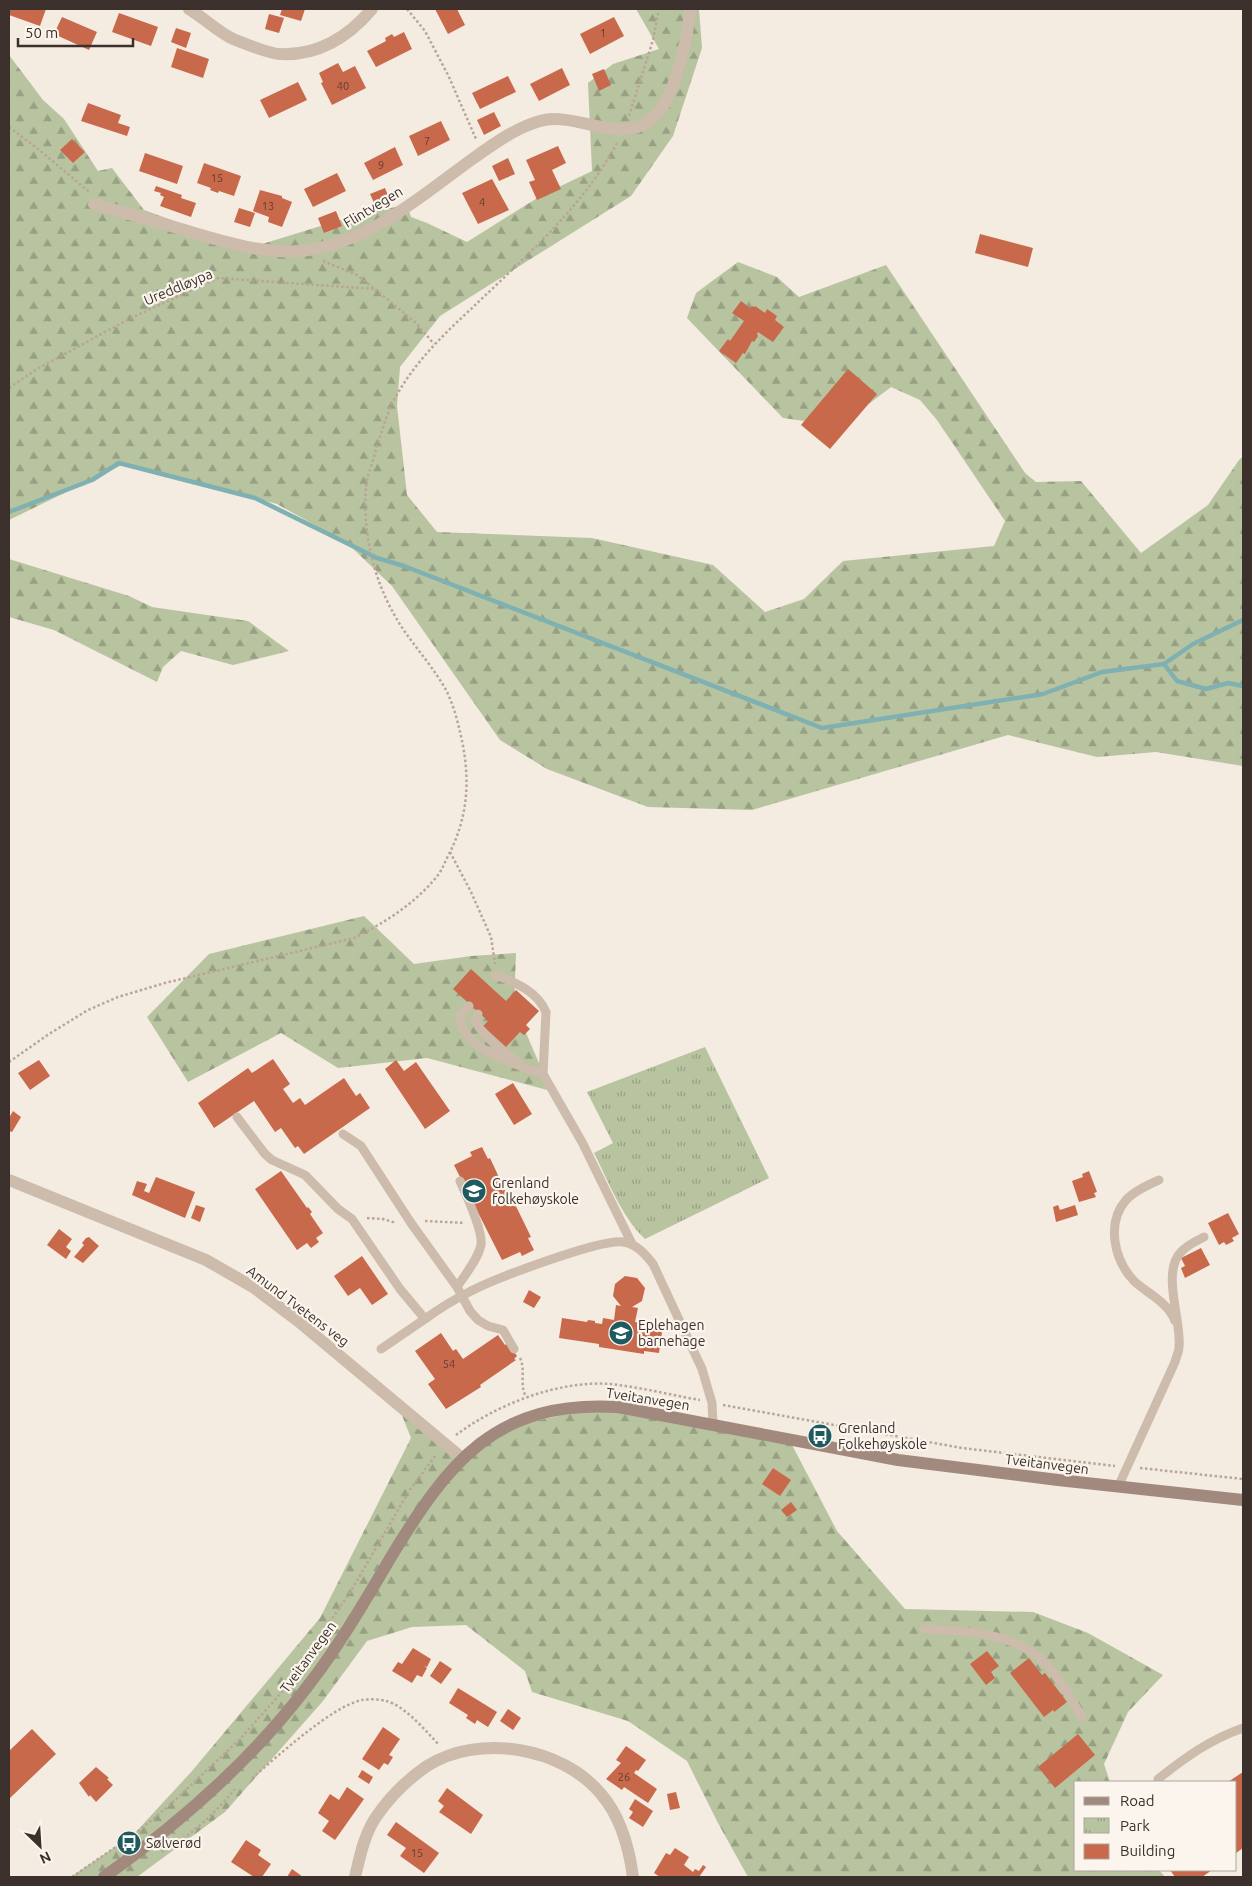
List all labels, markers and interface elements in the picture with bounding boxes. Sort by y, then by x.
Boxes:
scale bar [18,15,132,47]
text: 50 m [25,24,58,41]
house number: 1 [600,27,606,39]
house number: 40 [337,80,349,92]
house number: 7 [424,135,430,147]
house number: 9 [378,159,384,171]
house number: 15 [211,172,223,184]
street label: Flintvegen [340,183,406,231]
house number: 4 [479,196,485,208]
house number: 13 [262,200,274,212]
street label: Ureddløypa [141,265,215,309]
place label: Grenland folkehøyskole [492,1175,579,1207]
school or university icon: Grenland folkehøyskole [461,1178,487,1204]
street label: Amund Tvetens veg [244,1262,352,1350]
place label: Eplehagen barnehage [638,1317,705,1349]
school or university icon: Eplehagen barnehage [608,1320,634,1346]
house number: 54 [443,1358,455,1370]
street label: Tveitanvegen [605,1384,691,1414]
place label: Grenland Folkehøyskole [838,1420,927,1452]
bus stop icon: Grenland Folkehøyskole [807,1423,833,1449]
street label: Tveitanvegen [1004,1451,1090,1477]
street label: Tveitanvegen [277,1618,339,1696]
house number: 26 [618,1771,630,1783]
legend [1074,1781,1237,1871]
text: Road [1120,1792,1155,1809]
text: Park [1120,1817,1150,1834]
north arrow [15,1821,65,1871]
bus stop icon: Sølverød [116,1830,142,1856]
place label: Sølverød [146,1835,201,1851]
text: Building [1120,1842,1175,1859]
house number: 15 [411,1847,423,1859]
text: N [37,1848,54,1867]

